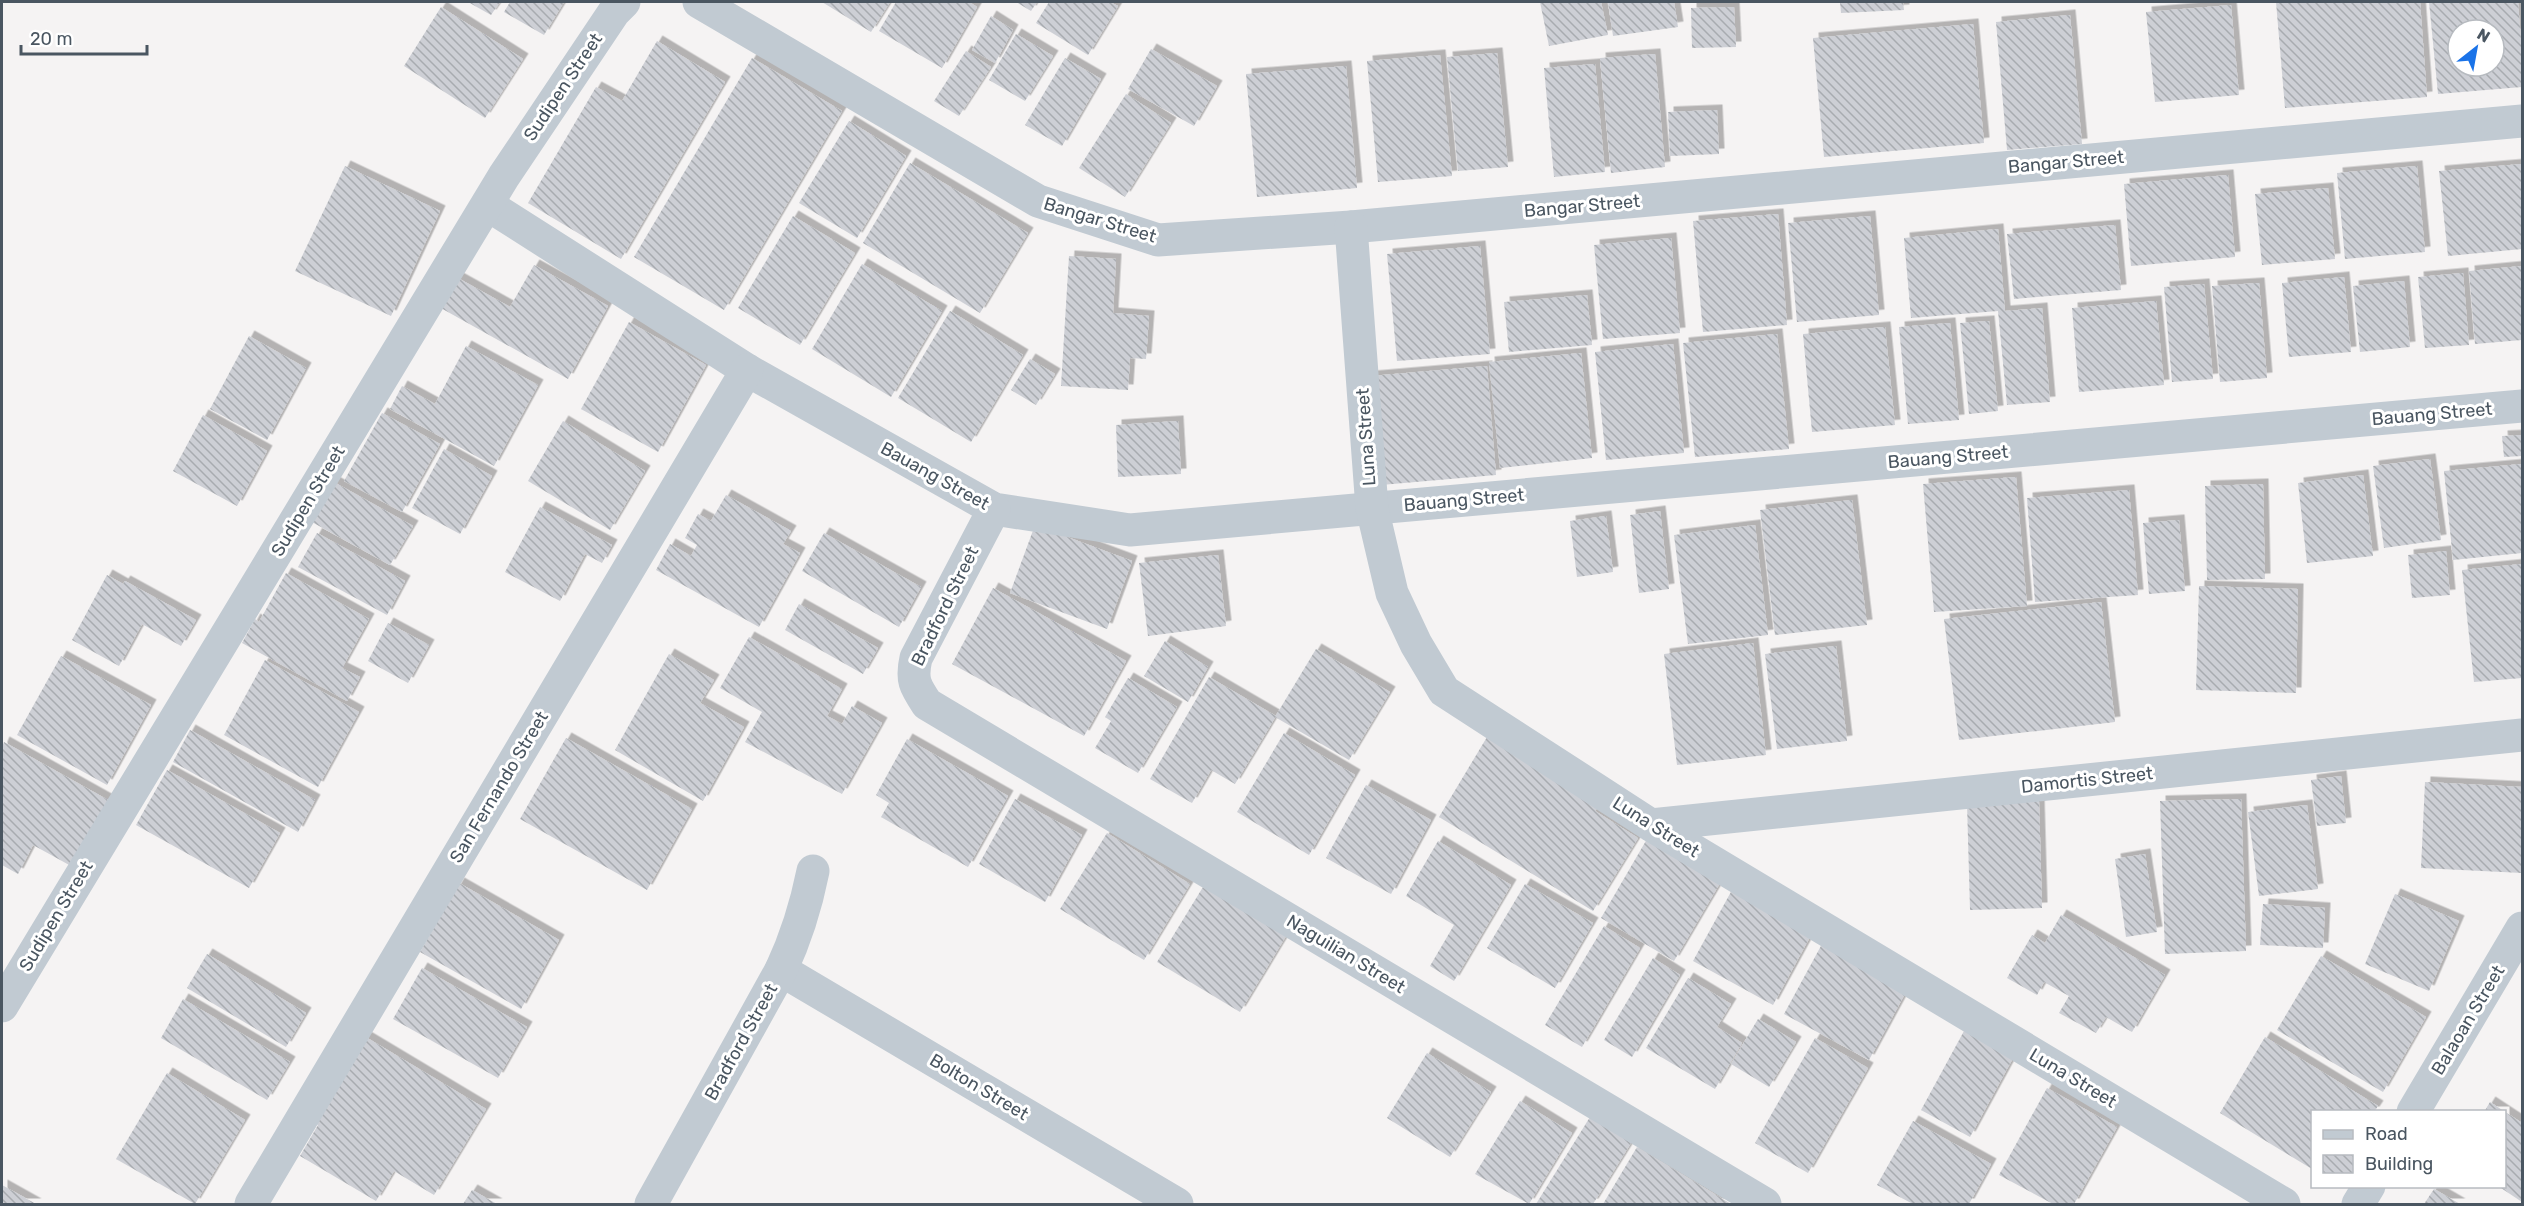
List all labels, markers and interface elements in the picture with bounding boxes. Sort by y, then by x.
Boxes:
scale bar [21,18,147,56]
north arrow [2446,18,2506,78]
text: N [2474,24,2493,47]
text: 20 m [30,28,72,50]
street label: Sudipen Street [519,29,607,145]
street label: Bangar Street [2007,146,2125,178]
street label: Bangar Street [1523,190,1641,222]
street label: Bangar Street [1041,192,1159,248]
street label: Luna Street [1352,387,1380,487]
street label: Bauang Street [2371,398,2493,430]
street label: Bauang Street [877,437,993,515]
street label: Bauang Street [1887,441,2009,473]
street label: Sudipen Street [266,442,350,560]
street label: Bauang Street [1403,484,1525,516]
street label: Bradford Street [907,543,983,669]
street label: San Fernando Street [445,707,553,867]
street label: Damortis Street [2020,762,2154,798]
street label: Luna Street [1609,792,1703,862]
street label: Sudipen Street [14,857,98,975]
street label: Naguilian Street [1283,910,1409,998]
street label: Balaoan Street [2427,961,2509,1079]
street label: Bradford Street [700,980,782,1104]
street label: Luna Street [2025,1043,2121,1113]
street label: Bolton Street [926,1049,1032,1125]
legend [2311,1110,2506,1188]
text: Road [2365,1123,2408,1145]
text: Building [2365,1153,2433,1175]

